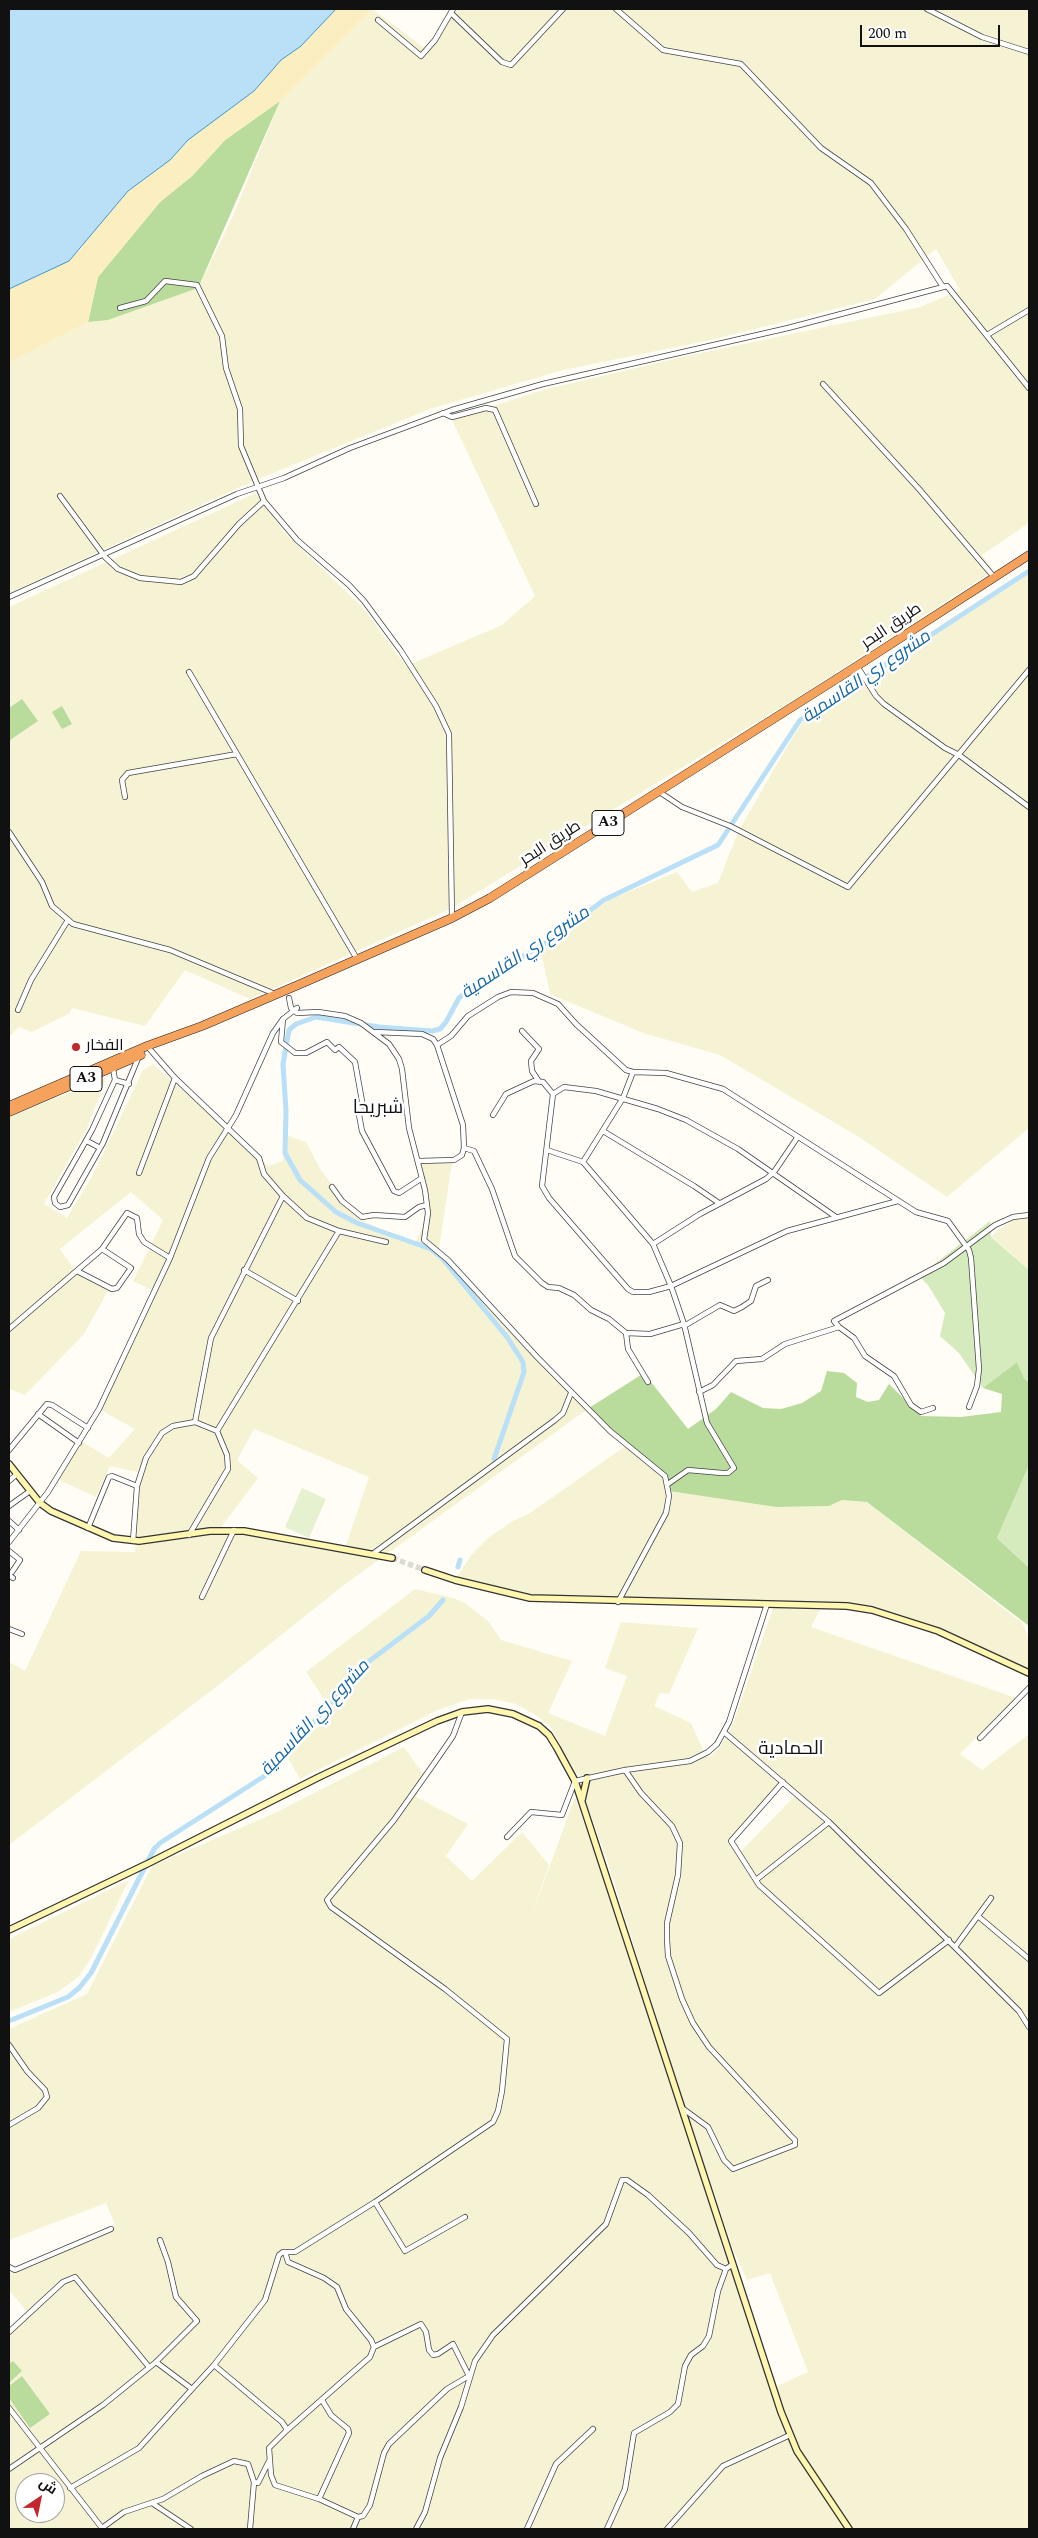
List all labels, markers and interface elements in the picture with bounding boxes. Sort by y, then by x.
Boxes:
scale bar [863,15,1003,47]
text: 200 m [868,22,907,45]
street label: طريق البحر [858,600,926,654]
water label: مشروع ري القاسمية [799,627,935,729]
road number: A3 [592,810,624,836]
street label: طريق البحر [517,817,585,871]
water label: مشروع ري القاسمية [458,903,594,1005]
place label: الفخار [86,1037,124,1057]
marker: الفخار [70,1041,82,1053]
road number: A3 [70,1066,102,1092]
district label: شبريحا [353,1098,403,1120]
water label: مشروع ري القاسمية [257,1657,375,1781]
district label: الحمادية [758,1739,824,1761]
text: ش [35,2472,61,2500]
north arrow [15,2473,65,2523]

